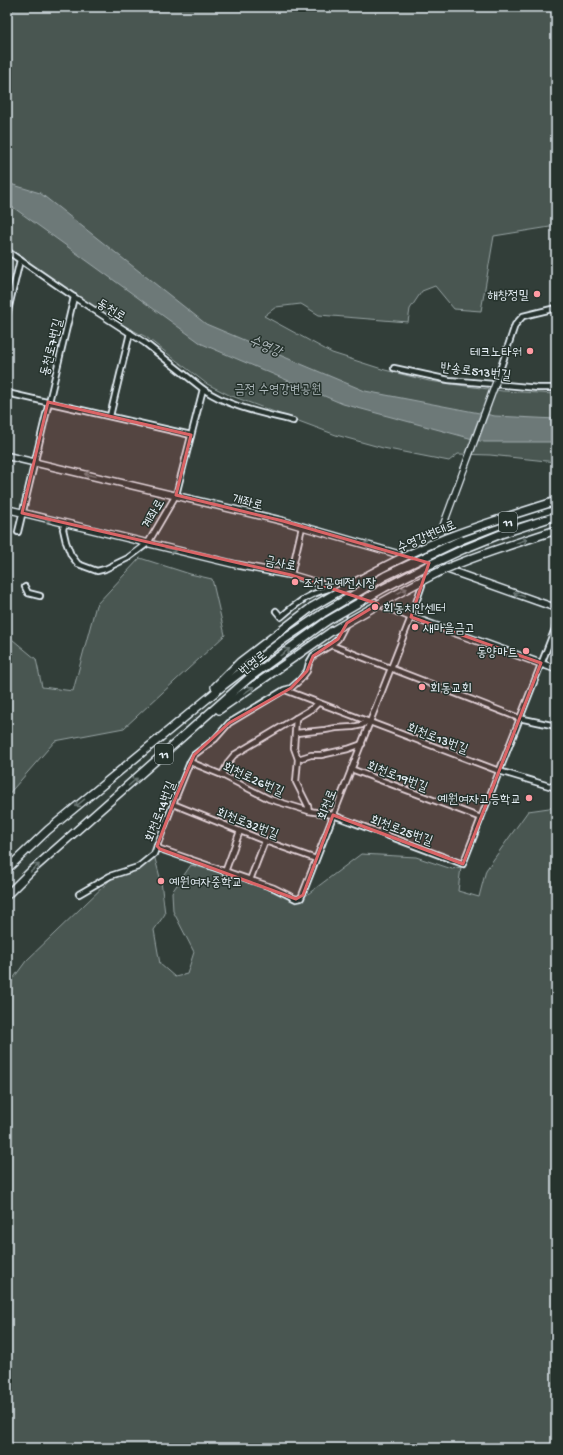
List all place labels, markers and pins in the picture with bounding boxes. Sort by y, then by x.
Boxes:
place label: 해창정밀 [487,289,529,304]
marker: 해창정밀 [532,289,542,299]
place label: 테크노타워 [470,346,522,361]
marker: 테크노타워 [525,346,535,356]
marker: 조선공예전시장 [290,577,300,587]
place label: 조선공예전시장 [303,577,376,592]
marker: 회동치안센터 [370,602,380,612]
place label: 회동치안센터 [383,602,446,617]
marker: 새마을금고 [410,622,420,632]
place label: 새마을금고 [423,622,475,637]
place label: 동양마트 [476,646,518,661]
marker: 동양마트 [521,646,531,656]
marker: 회동교회 [417,682,427,692]
place label: 회동교회 [430,682,472,697]
place label: 예원여자고등학교 [437,793,521,808]
marker: 예원여자고등학교 [524,793,534,803]
marker: 예원여자중학교 [156,876,166,886]
place label: 예원여자중학교 [169,876,242,891]

